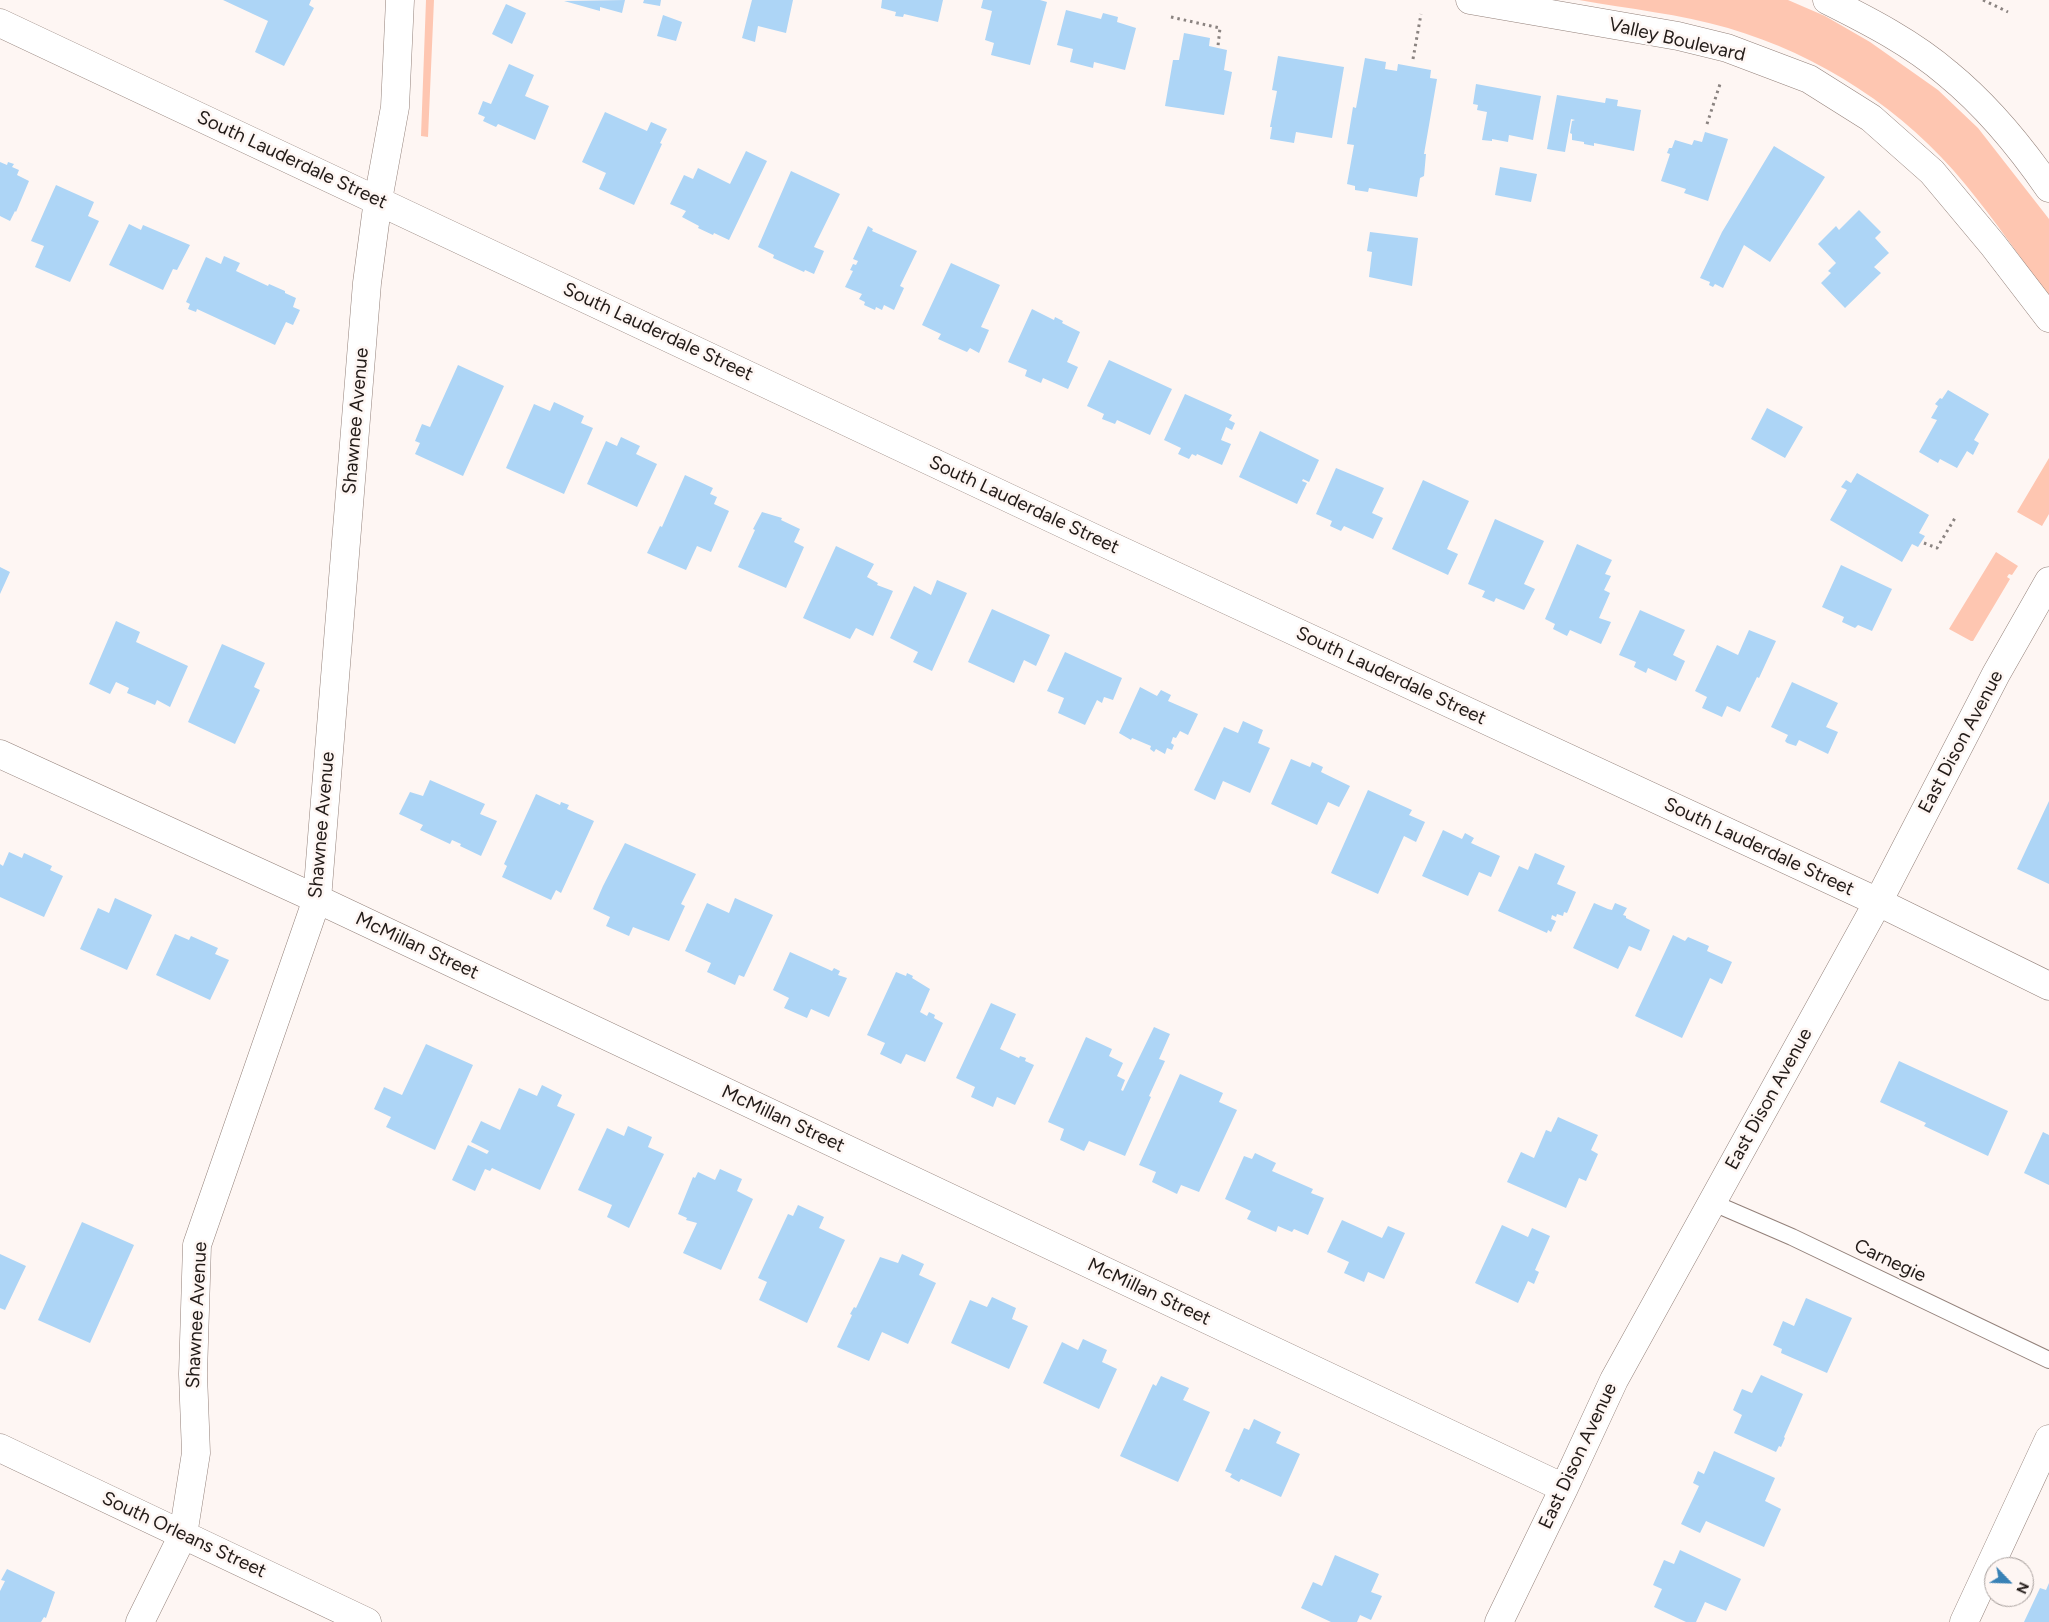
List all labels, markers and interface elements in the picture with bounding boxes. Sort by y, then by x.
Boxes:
street label: Valley Boulevard [1606,13,1748,67]
street label: South Lauderdale Street [193,106,391,214]
street label: South Lauderdale Street [559,278,757,386]
street label: Shawnee Avenue [338,347,374,495]
street label: South Lauderdale Street [925,451,1123,559]
street label: South Lauderdale Street [1292,622,1490,730]
street label: East Dison Avenue [1914,667,2008,817]
street label: Shawnee Avenue [304,751,340,899]
street label: South Lauderdale Street [1660,793,1858,901]
street label: McMillan Street [352,907,482,985]
street label: East Dison Avenue [1721,1024,1817,1174]
street label: McMillan Street [718,1080,848,1158]
street label: Carnegie [1850,1234,1930,1288]
street label: Shawnee Avenue [182,1241,212,1389]
street label: McMillan Street [1084,1253,1214,1331]
street label: East Dison Avenue [1534,1379,1622,1533]
street label: South Orleans Street [98,1487,270,1583]
north arrow [1984,1557,2034,1607]
text: N [2012,1579,2032,1596]

